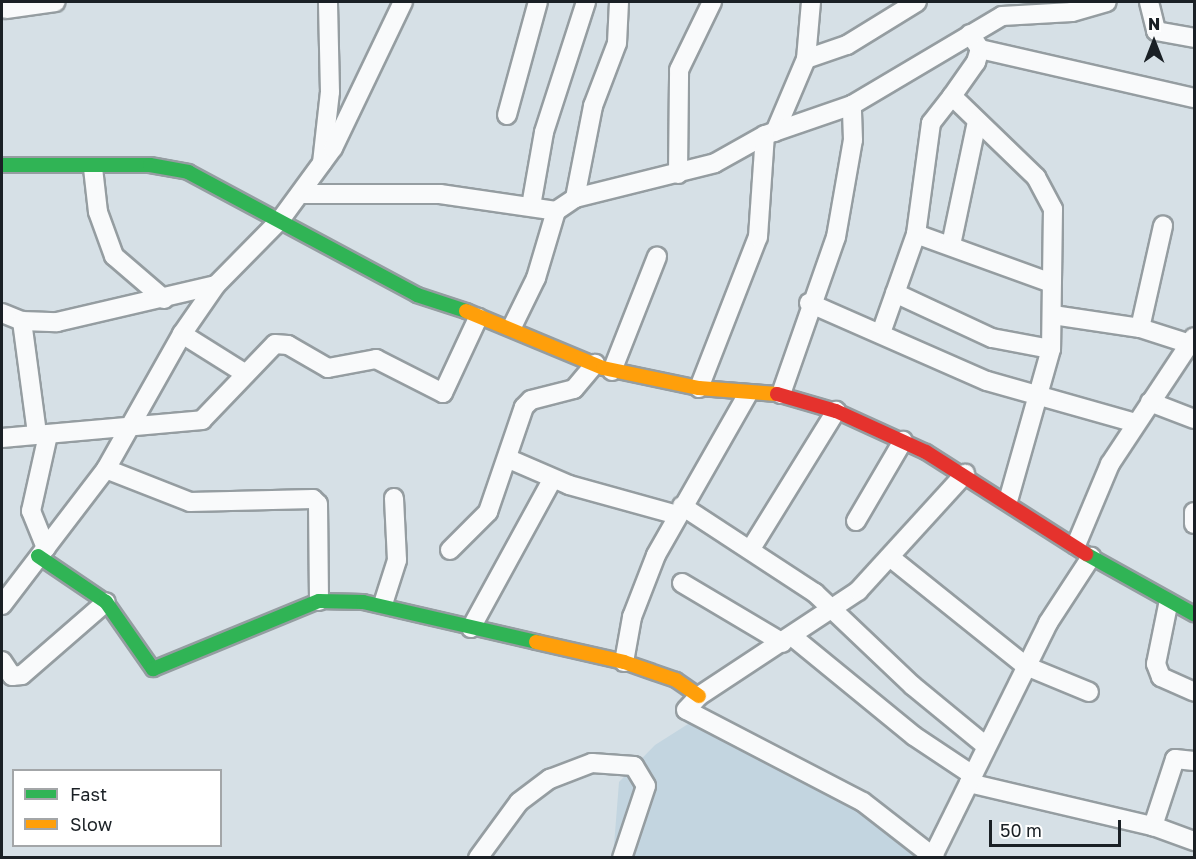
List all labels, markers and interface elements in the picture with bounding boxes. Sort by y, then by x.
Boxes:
north arrow [1124,12,1184,72]
text: N [1148,14,1160,34]
legend [12,769,222,847]
text: Fast [70,783,107,805]
scale bar [992,808,1124,846]
text: Slow [70,813,112,835]
text: 50 m [1000,819,1042,841]

